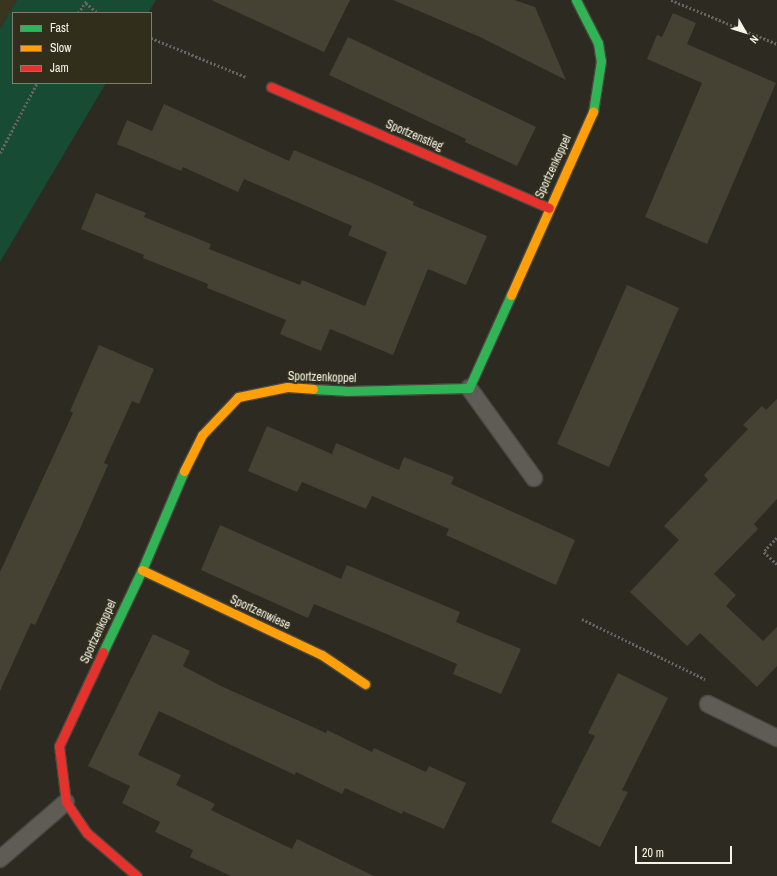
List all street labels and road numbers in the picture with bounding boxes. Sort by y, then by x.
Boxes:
street label: Sportzenstieg [383,118,445,154]
street label: Sportzenkoppel [533,133,575,201]
street label: Sportzenkoppel [288,370,356,386]
street label: Sportzenwiese [227,593,293,633]
street label: Sportzenkoppel [78,598,120,666]

